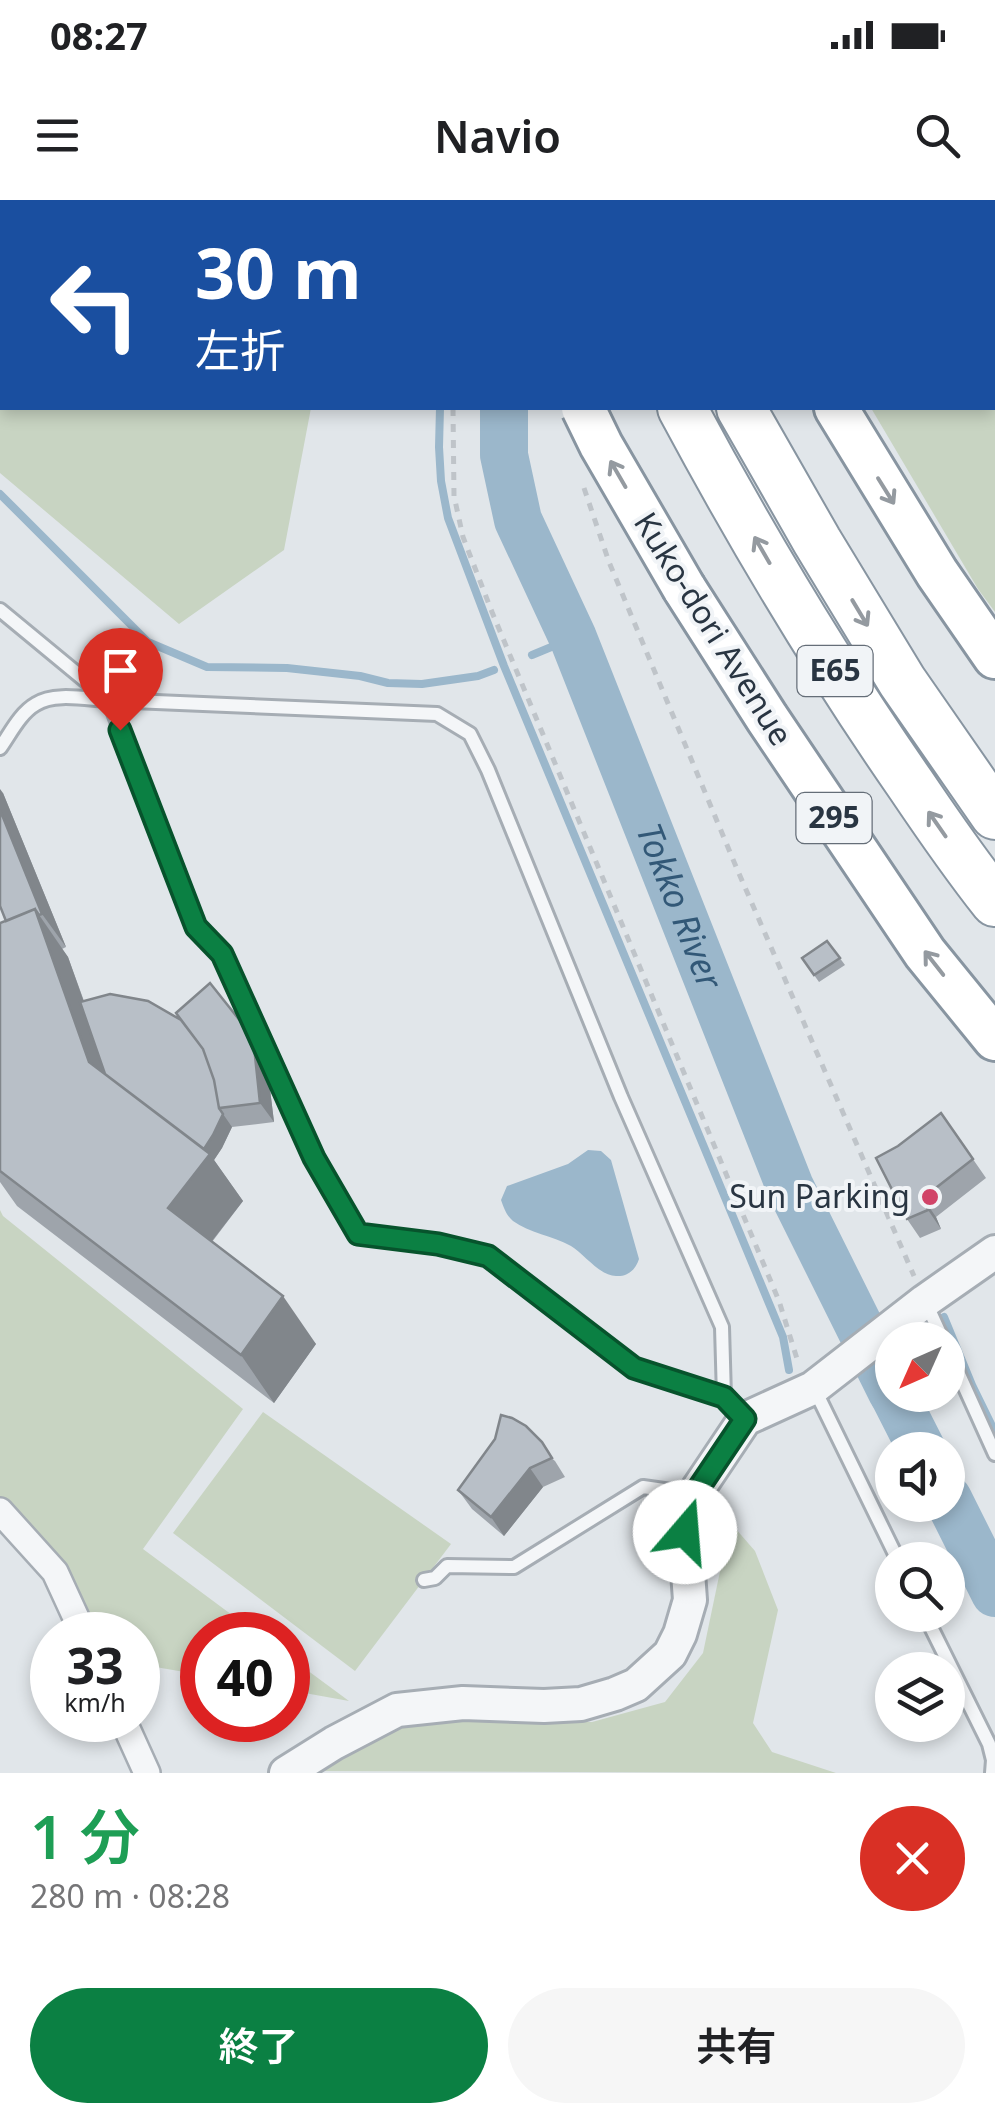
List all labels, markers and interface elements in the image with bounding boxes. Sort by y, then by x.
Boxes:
text: 08:27 [50,9,148,61]
text: Navio [434,105,561,166]
icon: menu [30,108,85,163]
icon: search [910,108,965,163]
text: 30 m [195,224,362,320]
icon: left [30,240,160,370]
text: 左折 [195,319,285,380]
one-way arrow [608,460,628,489]
one-way arrow [876,476,896,505]
street label: Kuko-dori Avenue [625,503,803,753]
one-way arrow [752,536,772,565]
one-way arrow [850,598,870,627]
pin [78,628,163,731]
icon: arrive [93,643,148,698]
road number: E65 [798,646,872,696]
road number: 295 [796,793,872,843]
one-way arrow [927,810,948,838]
water label: Tokko River [626,816,735,997]
one-way arrow [924,950,945,977]
place label: Sun Parking [729,1174,910,1217]
marker: Sun Parking [919,1186,941,1208]
north arrow [875,1322,965,1412]
map controls [875,1322,965,1742]
button: sound [875,1432,965,1522]
position arrow [633,1480,737,1584]
button: search [875,1542,965,1632]
speed limit sign: 40 [180,1612,310,1742]
text: 33 [66,1631,124,1699]
button: layers [875,1652,965,1742]
text: km/h [64,1685,126,1719]
text: 1 分 [30,1795,140,1877]
button: close [860,1806,965,1911]
text: 280 m · 08:28 [30,1874,230,1917]
button: 終了 [30,1988,488,2103]
button: 共有 [508,1988,965,2103]

